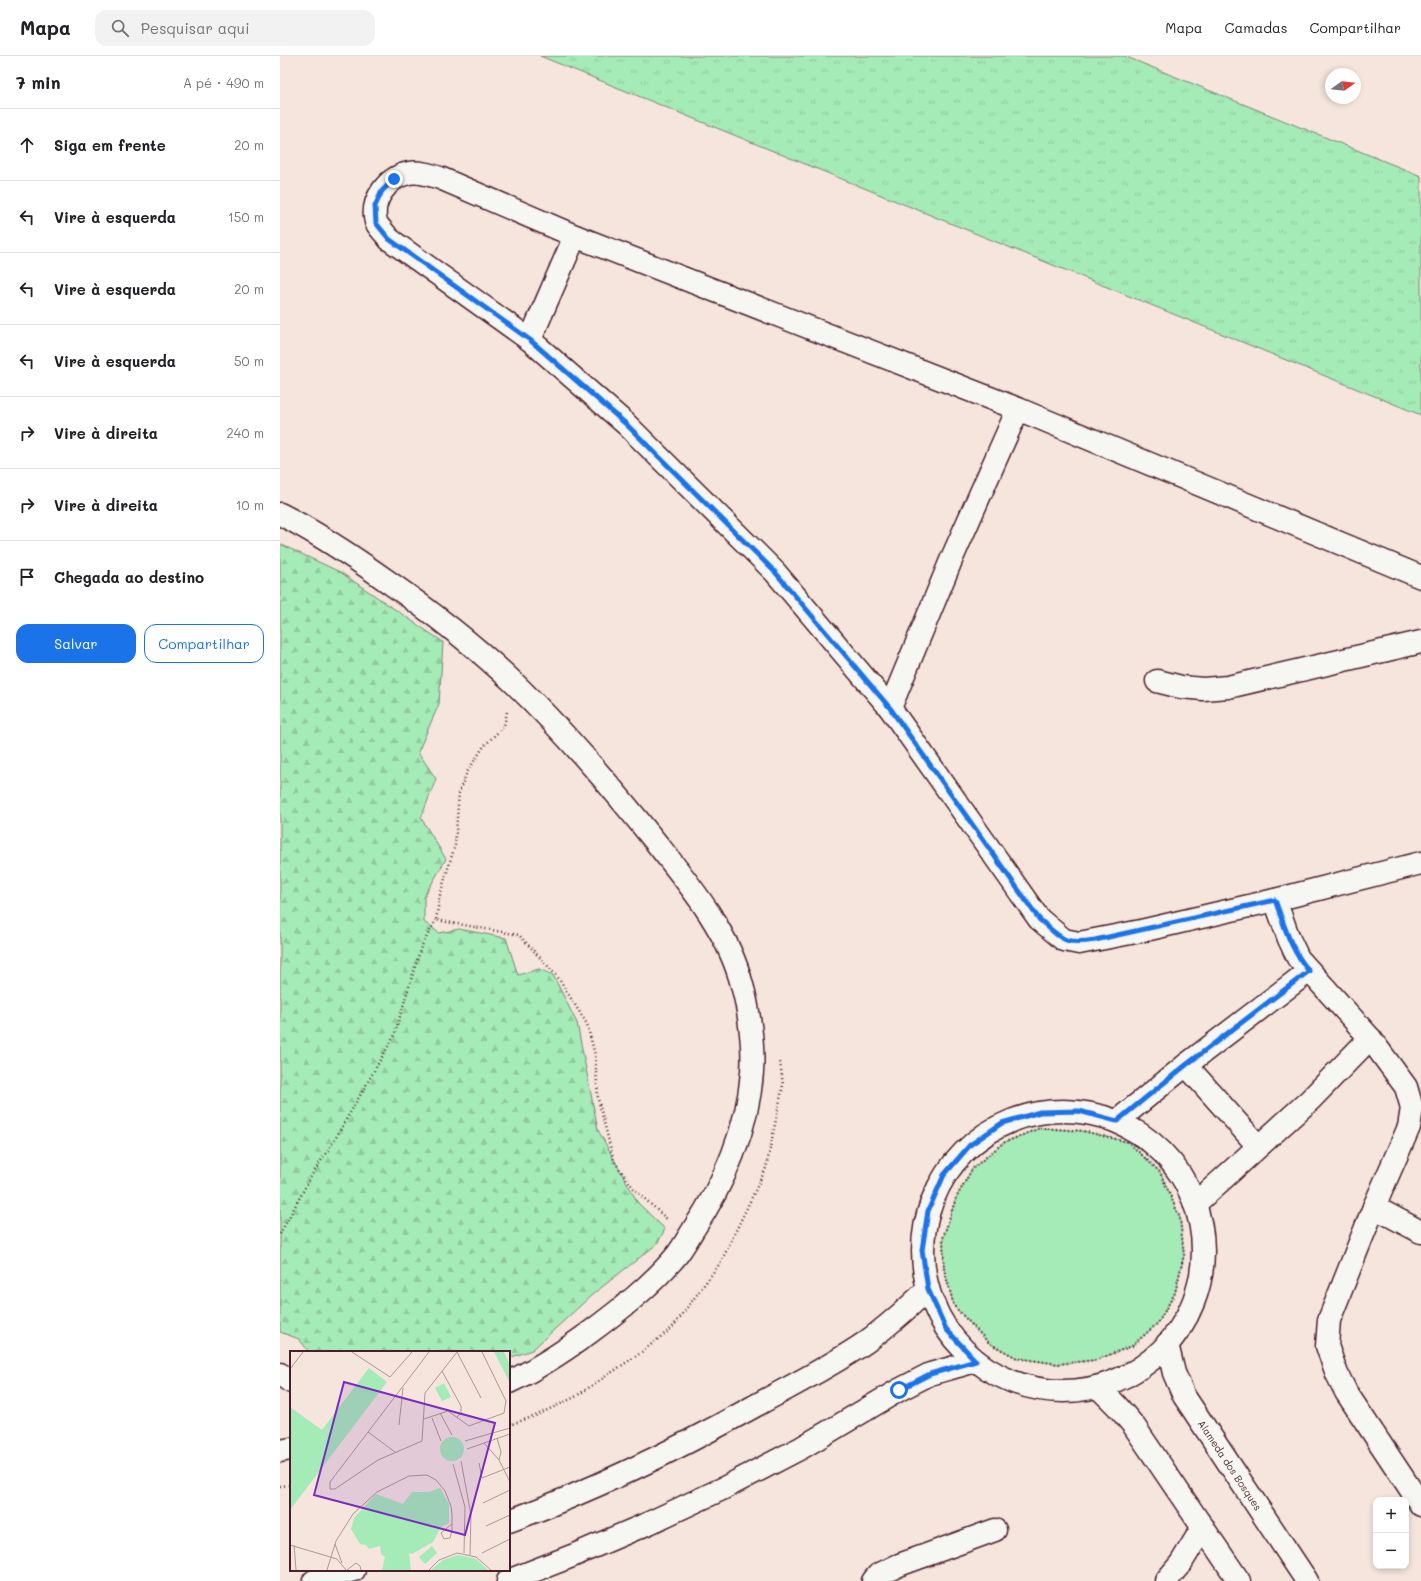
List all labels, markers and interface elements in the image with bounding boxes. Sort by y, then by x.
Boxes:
search box [95,10,375,46]
text: Mapa [20,15,71,40]
icon: search [109,17,131,39]
text: Pesquisar aqui [141,18,250,38]
text: Mapa [1165,18,1203,37]
text: Camadas [1225,18,1288,37]
text: Compartilhar [1310,18,1401,37]
north arrow [1325,68,1361,104]
text: 7 min [16,71,61,93]
text: A pé · 490 m [183,74,264,91]
icon: ahead [16,134,38,156]
text: Siga em frente [54,135,166,155]
text: 20 m [234,136,264,153]
route end [385,170,403,188]
icon: left [16,206,38,228]
text: Vire à esquerda [54,207,176,227]
text: 150 m [228,208,264,225]
icon: left [16,278,38,300]
text: Vire à esquerda [54,279,176,299]
text: 20 m [234,280,264,297]
icon: left [16,350,38,372]
text: Vire à esquerda [54,351,176,371]
text: 50 m [234,352,264,369]
icon: right [16,422,38,444]
text: Vire à direita [54,423,158,443]
text: 240 m [227,424,264,441]
icon: right [16,494,38,516]
text: Vire à direita [54,495,158,515]
text: 10 m [236,496,264,513]
icon: arrive [16,566,38,588]
text: Chegada ao destino [54,567,204,587]
button: Salvar [16,624,136,663]
button: Compartilhar [144,624,264,663]
inset map [290,1351,510,1571]
route start [890,1381,908,1399]
street label: Alameda dos Bosques [1195,1417,1265,1513]
map controls [1373,1497,1409,1569]
button: + [1373,1497,1409,1533]
button: − [1373,1533,1409,1569]

